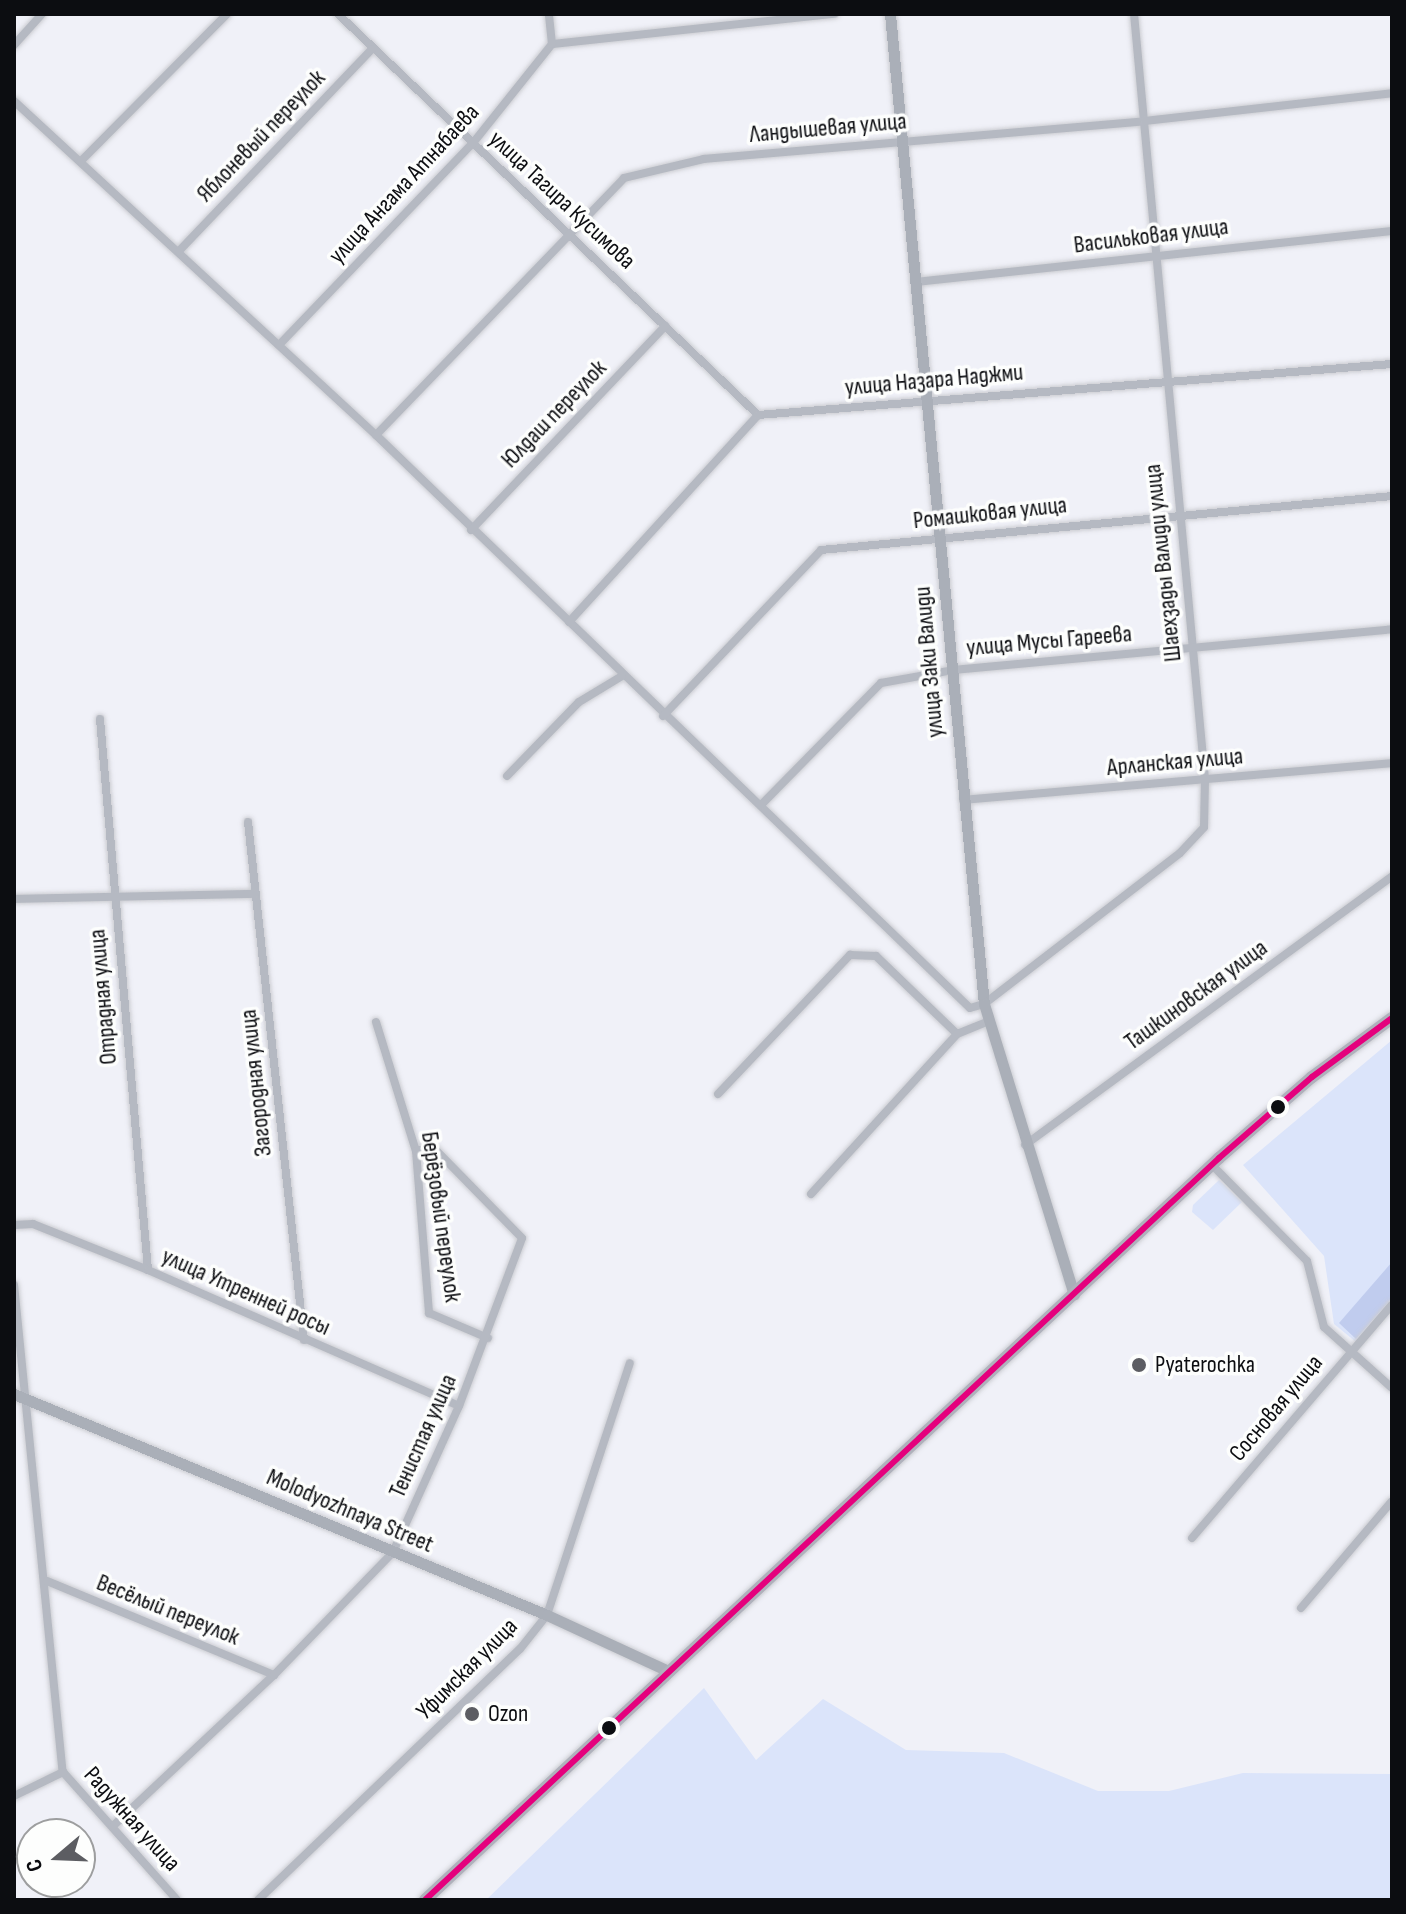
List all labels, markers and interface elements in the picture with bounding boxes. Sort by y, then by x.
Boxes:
street label: Яблоневый переулок [191,64,331,208]
street label: улица Ангама Атнабаева [323,98,485,270]
street label: Ландышевая улица [748,107,908,149]
street label: улица Тагира Кусимова [483,125,641,275]
street label: Васильковая улица [1072,212,1230,260]
street label: Юлдаш переулок [495,354,613,474]
street label: улица Назара Наджми [844,358,1024,402]
street label: Шаехзады Валиди улица [1138,463,1188,663]
street label: Ромашковая улица [912,491,1068,535]
street label: улица Заки Валиди [908,585,950,739]
street label: улица Мусы Гареева [965,619,1133,663]
street label: Арланская улица [1106,742,1244,782]
street label: Отрадная улица [83,928,123,1066]
street label: Ташкиновская улица [1119,934,1273,1056]
street label: Загородная улица [234,1008,278,1158]
unlabelled marker [1270,1099,1286,1115]
street label: Берёзовый переулок [415,1130,467,1304]
street label: улица Утренней росы [157,1242,335,1342]
street label: Сосновая улица [1223,1349,1329,1467]
place label: Pyaterochka [1155,1351,1255,1379]
marker: Pyaterochka [1130,1356,1148,1374]
street label: Тенистая улица [383,1370,463,1502]
street label: Molodyozhnaya Street [262,1463,438,1559]
street label: Весёлый переулок [92,1568,244,1652]
street label: Уфимская улица [410,1612,524,1726]
place label: Ozon [488,1700,528,1728]
marker: Ozon [463,1705,481,1723]
unlabelled marker [601,1720,617,1736]
street label: Радужная улица [78,1761,186,1877]
north arrow [16,1818,96,1898]
text: С [20,1856,49,1875]

